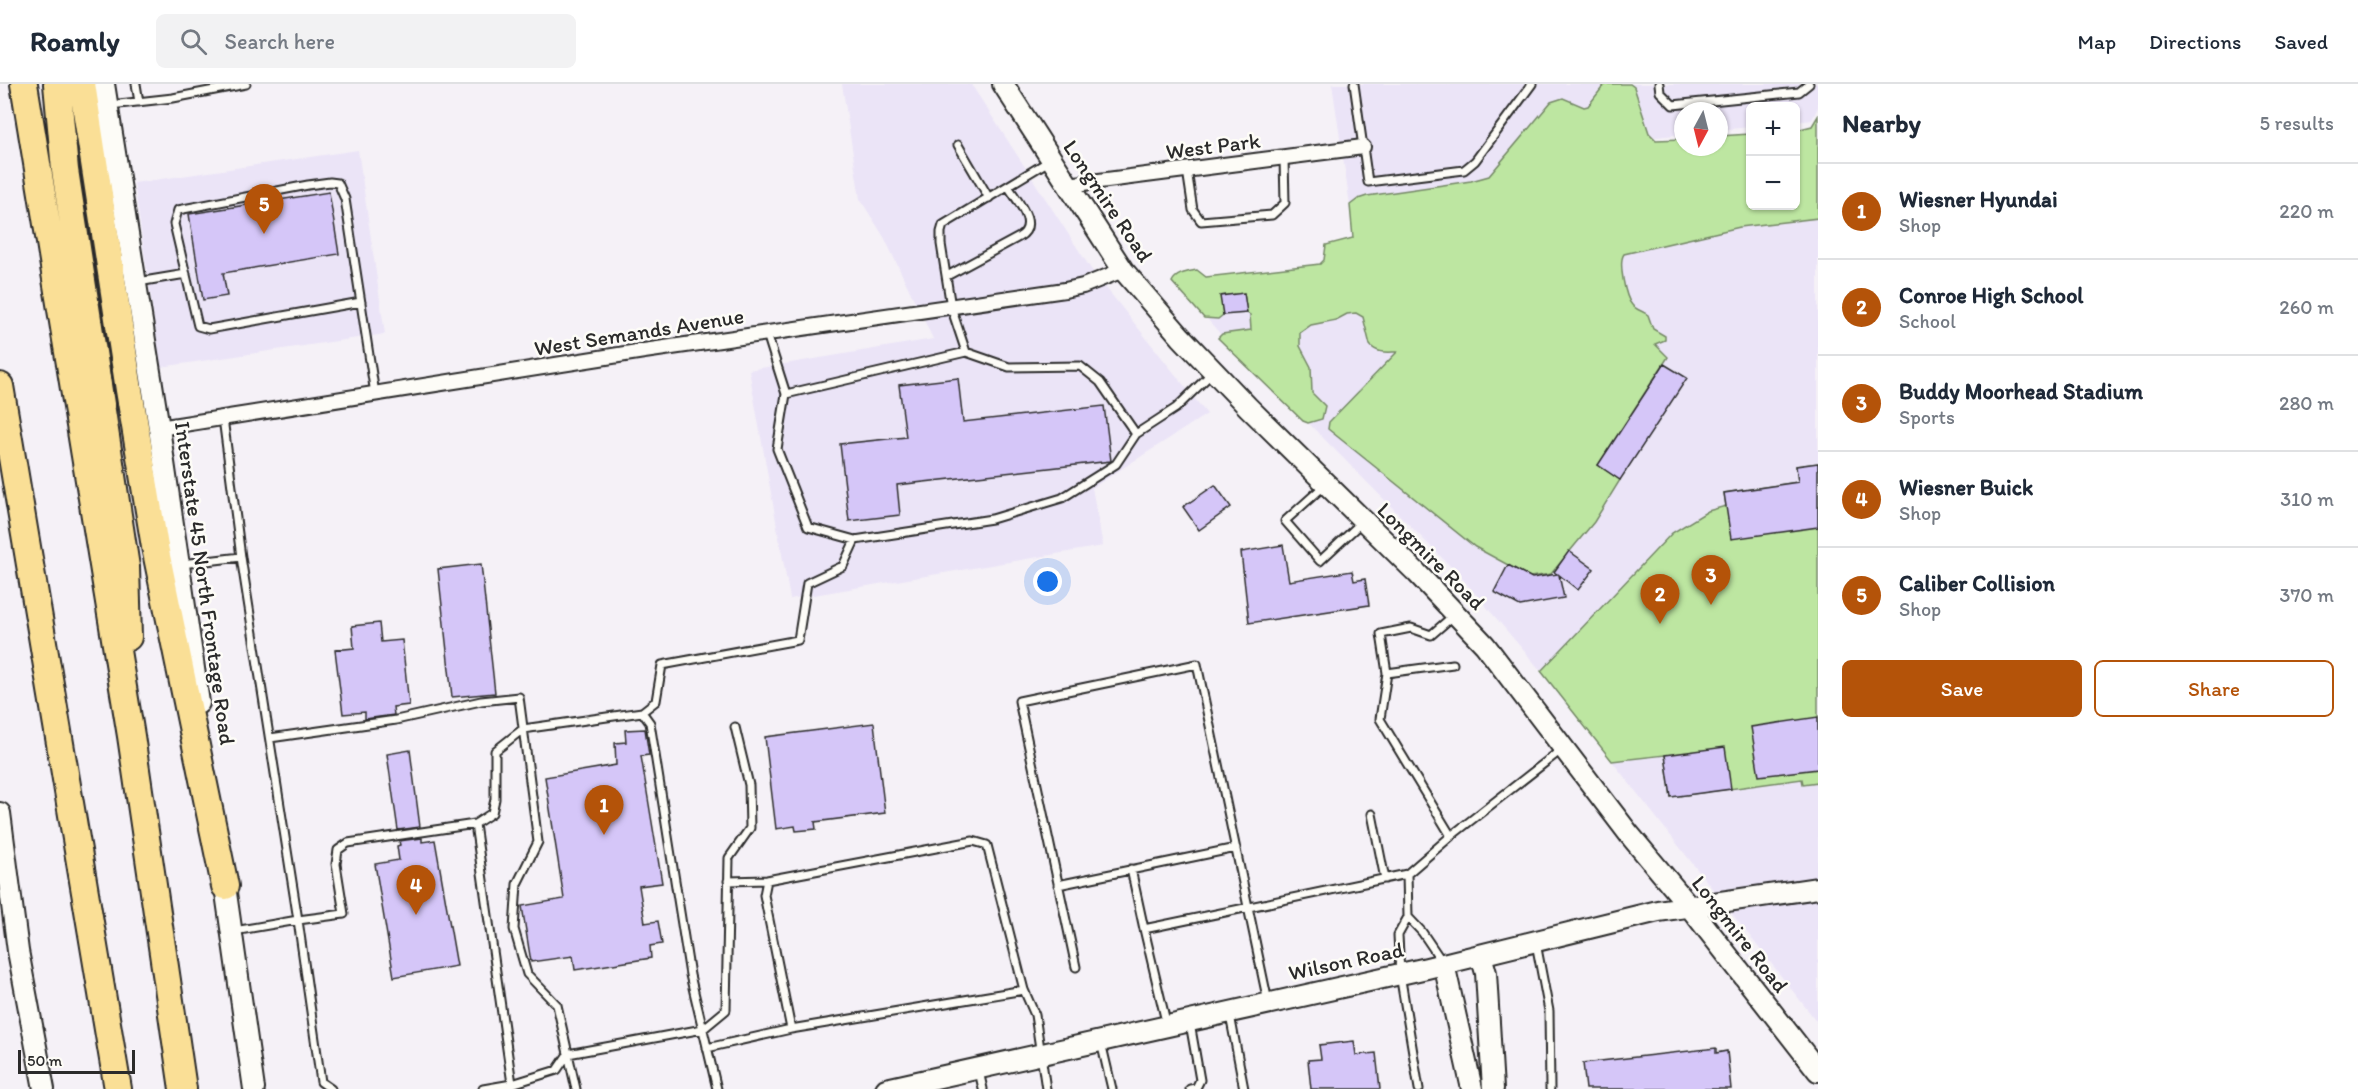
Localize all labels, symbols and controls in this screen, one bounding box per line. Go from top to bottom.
search box [156,14,576,68]
text: Roamly [30,24,120,58]
icon: search [177,25,210,58]
text: Search here [225,28,335,55]
text: Map [2078,29,2116,54]
text: Directions [2149,29,2241,54]
text: Saved [2274,29,2328,54]
north arrow [1674,102,1728,156]
map controls [1746,102,1800,210]
button: + [1746,102,1800,156]
text: Nearby [1842,107,1921,139]
text: 5 results [2260,111,2334,135]
street label: West Park [1164,127,1262,165]
street label: Longmire Road [1057,135,1159,267]
button: − [1746,156,1800,210]
pin: 5 [244,184,284,234]
text: Wiesner Hyundai [1899,186,2058,213]
text: 1 [1857,199,1866,223]
text: 220 m [2279,199,2334,223]
text: Shop [1899,213,1941,237]
text: Conroe High School [1899,282,2084,309]
text: 2 [1856,295,1867,319]
text: 260 m [2279,295,2334,319]
street label: West Semands Avenue [532,302,746,362]
text: School [1899,309,1956,333]
text: Buddy Moorhead Stadium [1899,378,2143,405]
text: 3 [1856,391,1867,415]
text: 280 m [2279,391,2334,415]
text: Sports [1899,405,1955,429]
street label: Interstate 45 North Frontage Road [169,420,241,747]
text: Wiesner Buick [1899,474,2033,501]
text: 4 [1855,487,1868,511]
text: 310 m [2280,487,2334,511]
street label: Longmire Road [1371,496,1491,616]
text: Shop [1899,501,1941,525]
pin: 3 [1692,556,1730,605]
your location [1033,567,1062,596]
text: Caliber Collision [1899,570,2055,597]
pin: 2 [1640,574,1680,624]
text: 5 [1856,583,1867,607]
text: 370 m [2280,583,2334,607]
text: Shop [1899,597,1941,621]
button: Save [1842,660,2082,717]
button: Share [2094,660,2334,717]
pin: 1 [584,786,624,835]
pin: 4 [396,866,436,915]
street label: Longmire Road [1686,870,1794,998]
street label: Wilson Road [1286,936,1406,986]
scale bar [18,1047,135,1074]
text: 50 m [27,1051,62,1070]

